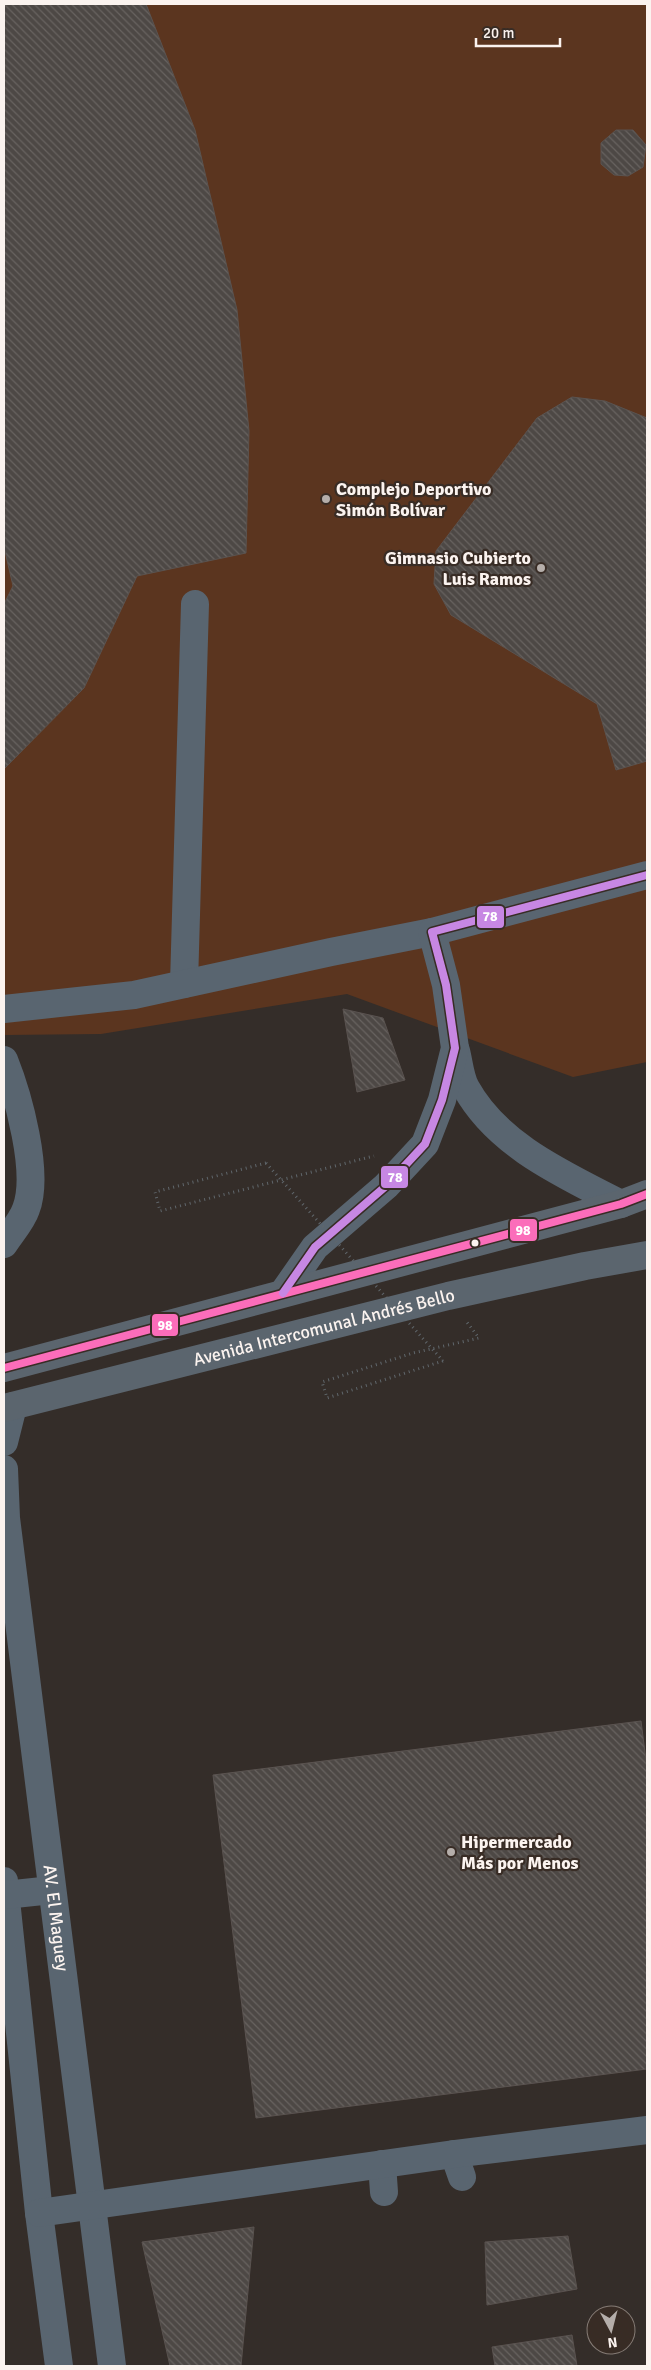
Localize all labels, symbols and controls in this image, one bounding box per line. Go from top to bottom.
scale bar [476,15,560,47]
text: 20 m [483,24,514,42]
place label: Complejo Deportivo Simón Bolívar [336,478,491,521]
marker: Complejo Deportivo Simón Bolívar [320,493,332,505]
place label: Gimnasio Cubierto Luis Ramos [385,547,531,590]
marker: Gimnasio Cubierto Luis Ramos [535,562,547,574]
line badge: 78 [476,905,505,929]
text: 78 [482,908,498,925]
line badge: 78 [380,1165,409,1189]
text: 78 [387,1169,403,1186]
line badge: 98 [509,1218,538,1242]
text: 98 [515,1222,531,1239]
unlabelled marker [470,1238,480,1248]
street label: Avenida Intercomunal Andrés Bello [191,1284,457,1371]
line badge: 98 [151,1313,179,1337]
text: 98 [157,1317,173,1334]
place label: Hipermercado Más por Menos [461,1831,579,1874]
marker: Hipermercado Más por Menos [445,1846,457,1858]
street label: AV. El Maguey [38,1863,74,1973]
north arrow [586,2305,636,2355]
text: N [607,2333,618,2351]

